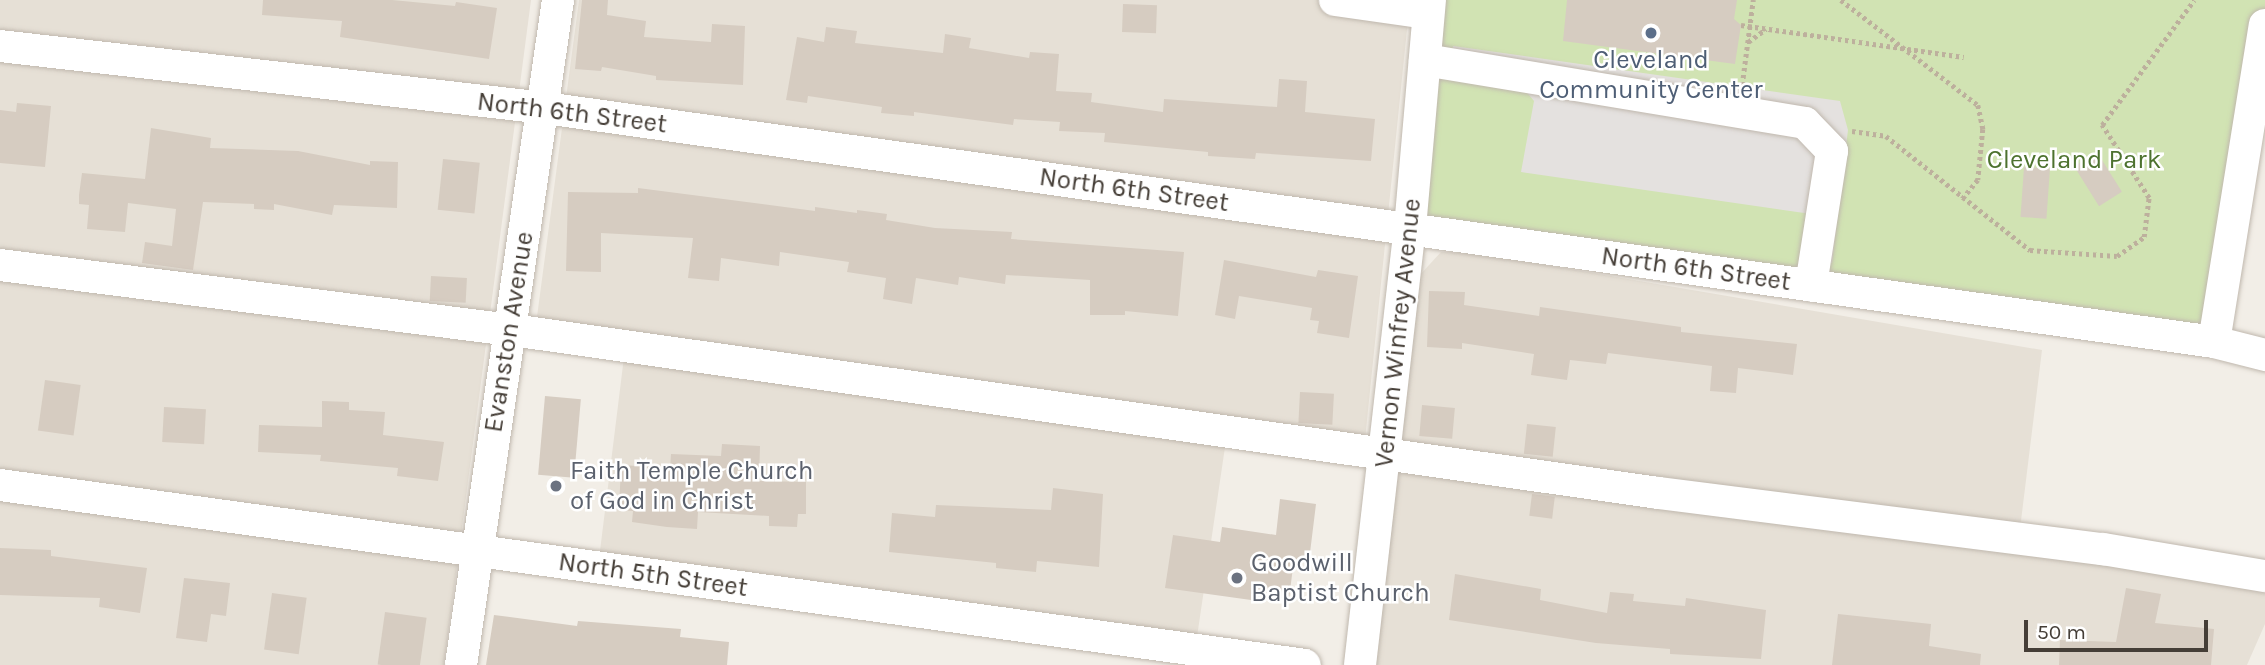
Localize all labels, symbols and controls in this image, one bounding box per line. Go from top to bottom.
marker: Cleveland Community Center [1643,25,1659,41]
place label: Cleveland Community Center [1539,44,1763,106]
street label: North 6th Street [475,86,669,140]
park label: Cleveland Park [1987,144,2161,176]
street label: North 6th Street [1037,161,1231,219]
street label: Vernon Winfrey Avenue [1368,197,1428,469]
street label: Evanston Avenue [478,229,540,435]
street label: North 6th Street [1599,240,1793,298]
place label: Faith Temple Church of God in Christ [570,455,813,516]
marker: Faith Temple Church of God in Christ [548,478,564,494]
street label: North 5th Street [556,546,750,604]
place label: Goodwill Baptist Church [1251,547,1430,608]
marker: Goodwill Baptist Church [1229,570,1245,586]
scale bar [2027,606,2211,650]
text: 50 m [2037,620,2086,644]

